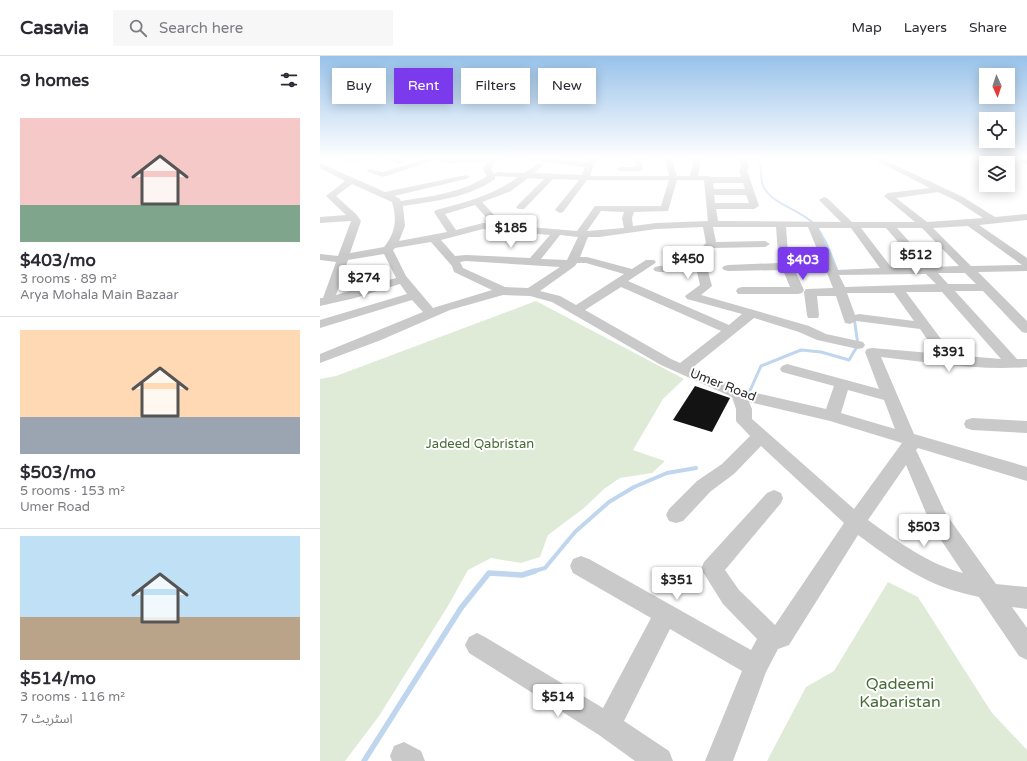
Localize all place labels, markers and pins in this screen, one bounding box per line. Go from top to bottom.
pin: $185 [487,215,535,249]
pin: $512 [892,242,940,276]
pin: $450 [664,246,712,280]
pin: $403 [779,247,827,281]
pin: $274 [340,265,388,299]
pin: $391 [925,339,973,373]
pin: $503 [900,514,948,548]
pin: $351 [653,567,701,601]
pin: $514 [534,684,582,718]

